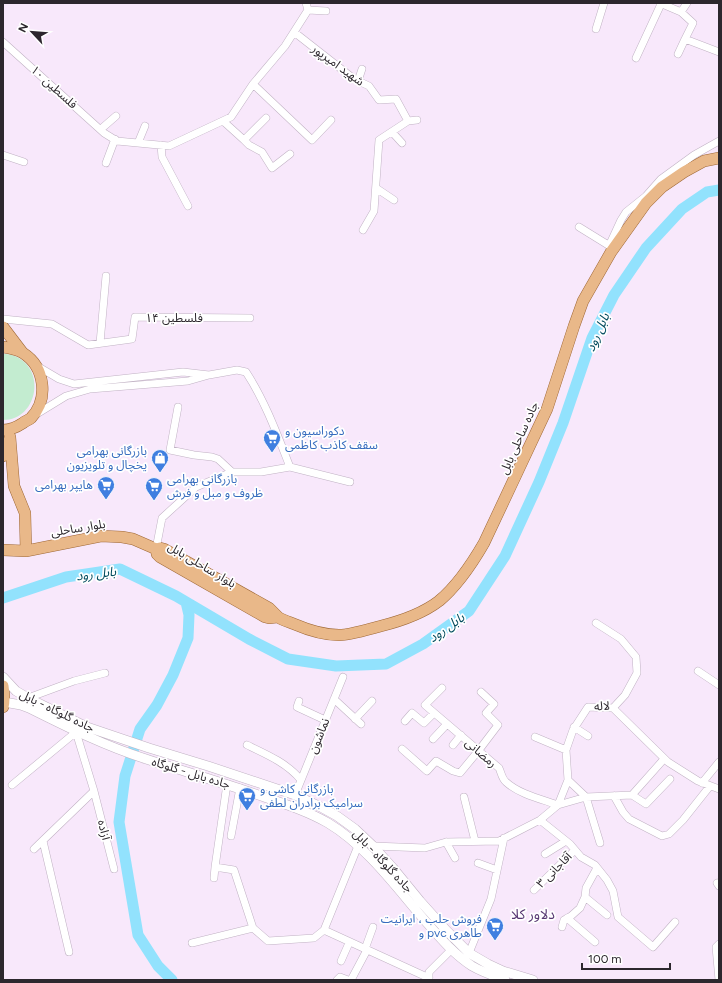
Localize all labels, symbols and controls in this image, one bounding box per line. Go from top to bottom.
north arrow [12,12,52,52]
text: N [16,21,31,35]
street label: شهید امیرپور [308,41,367,89]
street label: فلسطین ۱۰ [28,63,80,112]
water label: بابل رود [582,310,614,354]
street label: فلسطین ۱۴ [145,311,203,325]
street label: جاده ساحلی بابل [497,399,541,477]
place label: دکوراسیون و سقف کاذب کاظمی [285,424,378,452]
supermarket icon: دکوراسیون و سقف کاذب کاظمی [262,428,282,453]
place label: بازرگانی بهرامی یخچال و تلویزیون [67,444,147,473]
shop icon: بازرگانی بهرامی یخچال و تلویزیون [150,448,170,473]
place label: بازرگانی بهرامی ظروف و مبل و فرش [167,472,263,500]
supermarket icon: هایپر بهرامی [96,475,116,500]
supermarket icon: بازرگانی بهرامی ظروف و مبل و فرش [144,476,164,501]
place label: هایپر بهرامی [35,478,93,493]
street label: بلوار ساحلی [50,517,106,539]
street label: بلوار ساحلی بابل [165,539,239,591]
water label: بابل رود [75,564,118,584]
water label: بابل رود [425,609,468,646]
street label: جاده گلوگاه - بابل [17,687,97,735]
street label: لاله [594,699,610,713]
street label: نماشون [306,716,332,756]
street label: رمضانی [462,736,500,770]
street label: جاده بابل - گلوگاه [150,754,232,792]
place label: بازرگانی کاشی و سرامیک برادران لطفی [260,782,363,810]
supermarket icon: بازرگانی کاشی و سرامیک برادران لطفی [237,786,257,811]
street label: آزاده [95,818,113,842]
street label: جاده گلوگاه - بابل [350,827,416,896]
street label: آقاجانی ۳ [533,849,575,891]
district label: دلاور کلا [511,906,555,923]
place label: فروش حلب ، ایرانیت و pvc طاهری [381,912,482,940]
supermarket icon: فروش حلب ، ایرانیت و pvc طاهری [485,916,505,941]
scale bar [582,945,670,971]
text: 100 m [588,952,622,966]

